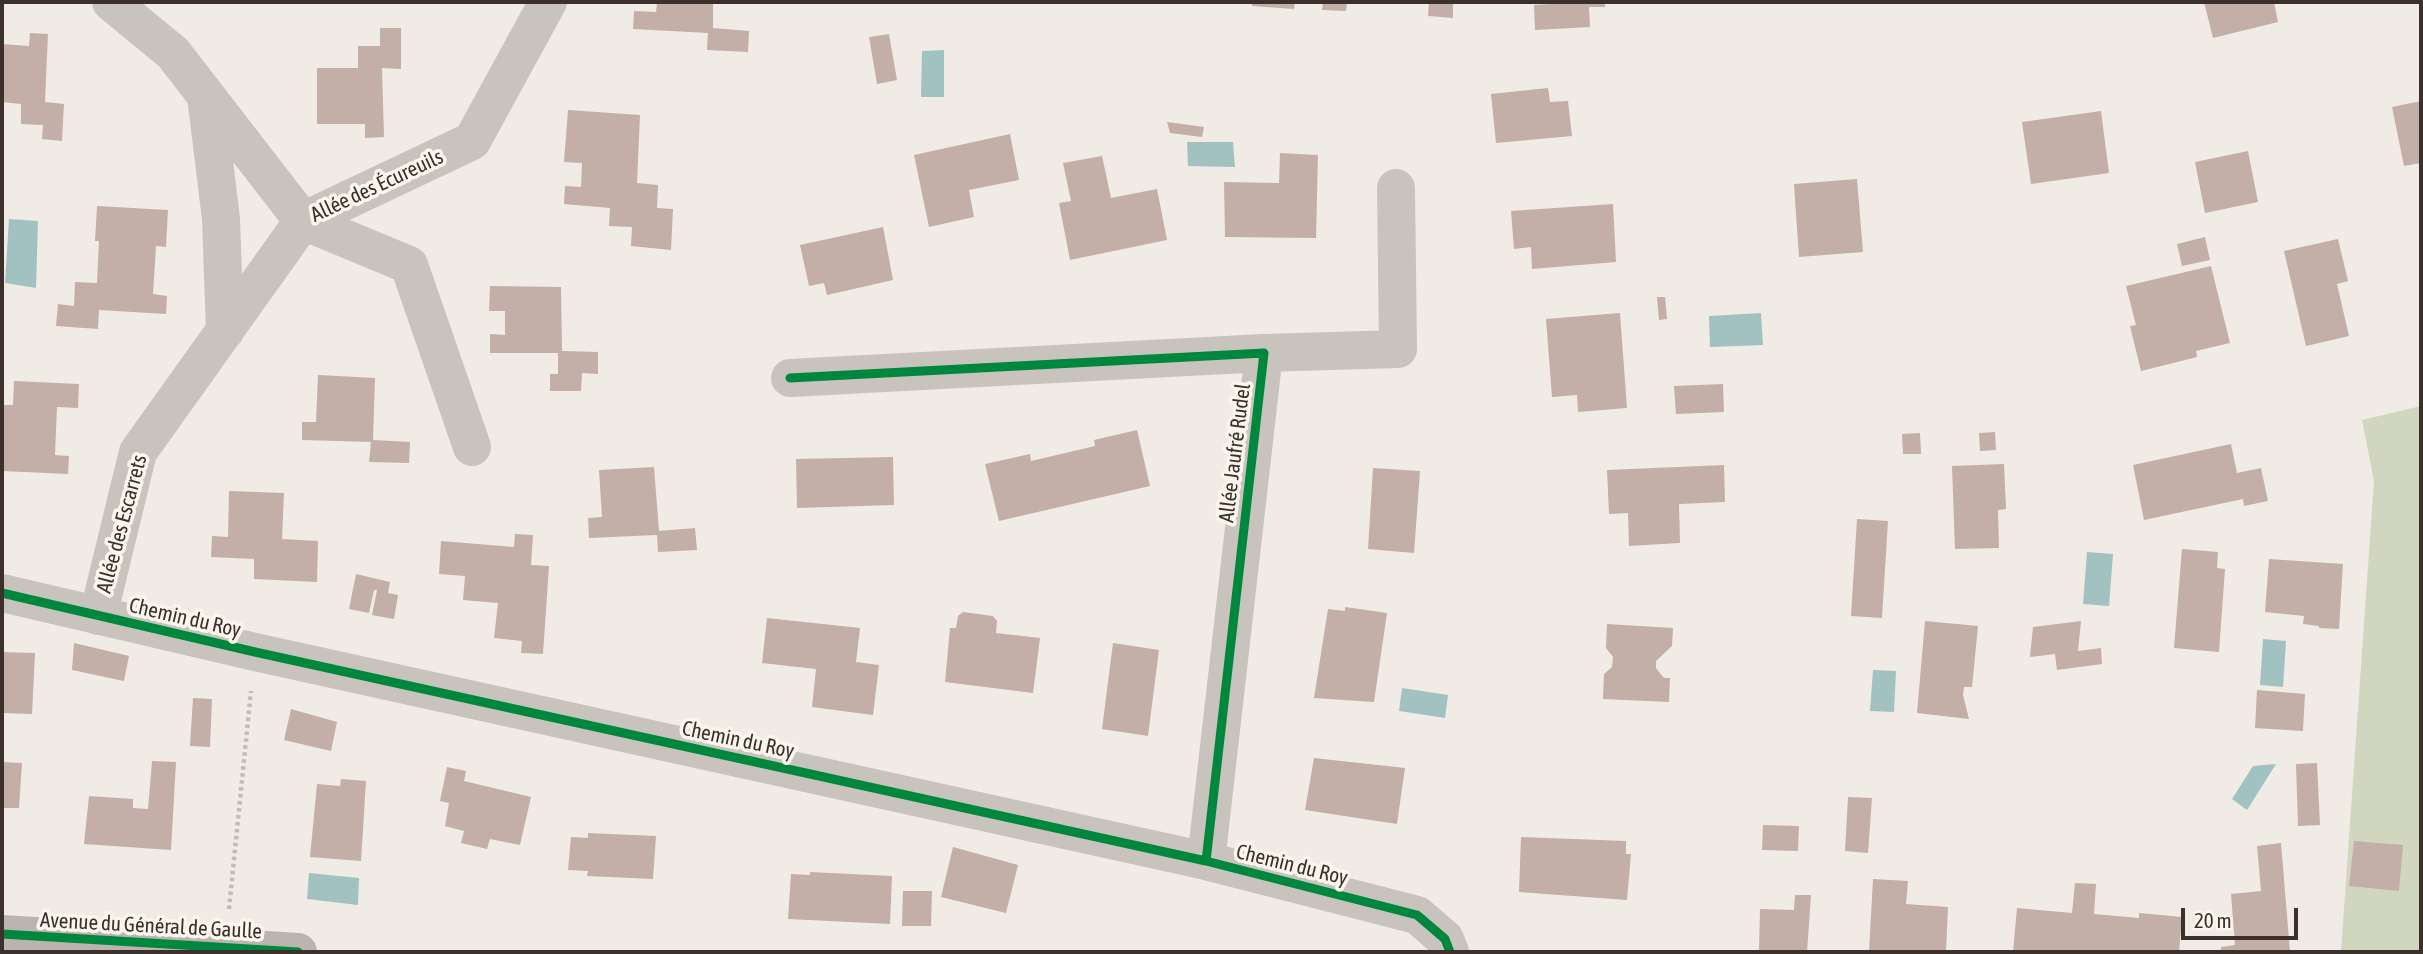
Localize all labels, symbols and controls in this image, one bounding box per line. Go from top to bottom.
street label: Allée des Écureuils [307,144,447,228]
street label: Allée Jaufré Rudel [1214,382,1256,524]
street label: Allée des Escarrets [91,452,153,596]
street label: Chemin du Roy [127,593,243,643]
street label: Chemin du Roy [680,716,796,764]
street label: Chemin du Roy [1234,839,1350,891]
scale bar [2185,894,2302,938]
street label: Avenue du Général de Gaulle [39,908,263,944]
text: 20 m [2194,908,2232,932]

